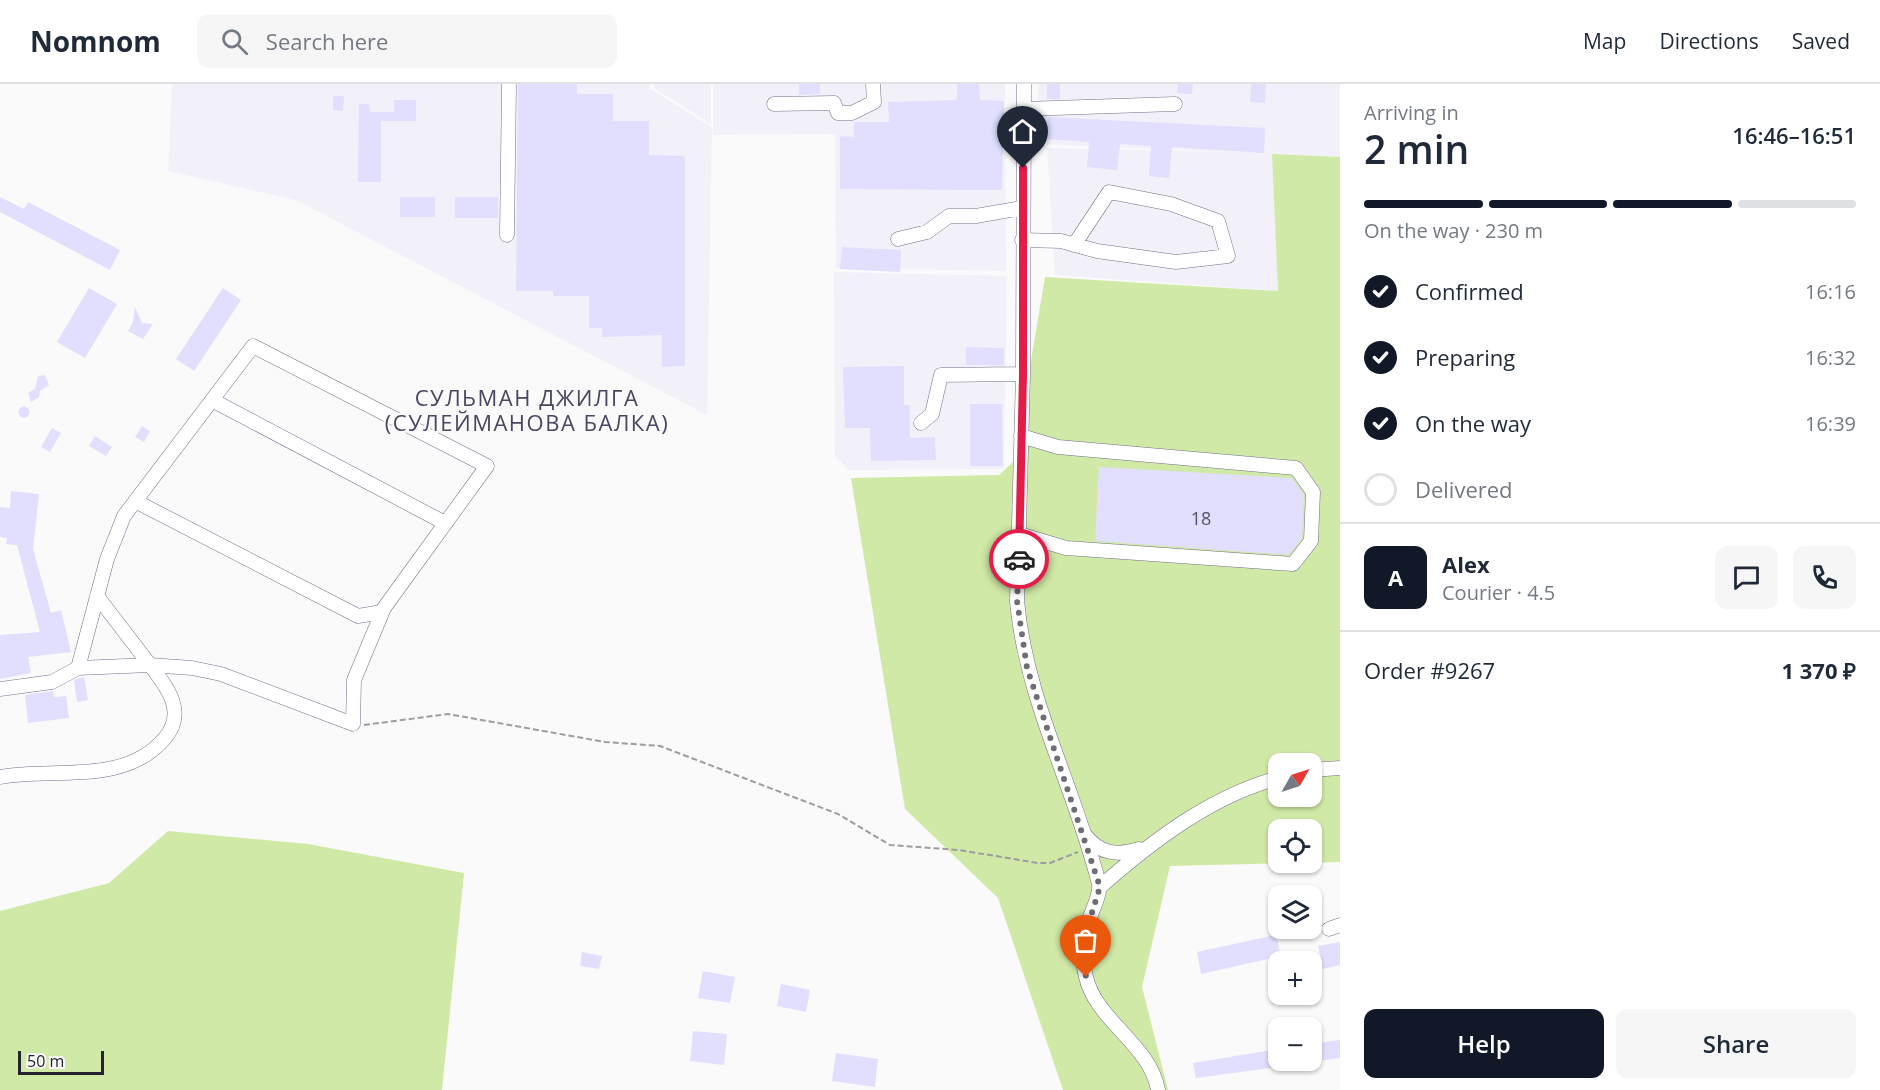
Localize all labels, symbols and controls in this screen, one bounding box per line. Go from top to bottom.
search box [197,14,617,68]
text: Nomnom [30,22,161,60]
icon: search [218,25,251,58]
text: Search here [266,26,388,56]
text: Map [1583,27,1626,55]
text: Directions [1659,27,1759,55]
text: Saved [1792,27,1850,55]
text: Arriving in [1364,99,1459,126]
pin [997,106,1048,168]
icon: home [1006,115,1039,148]
text: 16:46–16:51 [1732,120,1856,150]
text: 2 min [1364,122,1469,175]
text: On the way · 230 m [1364,217,1543,244]
icon: check [1364,275,1397,308]
text: Confirmed [1415,276,1524,306]
text: 16:16 [1805,278,1856,305]
icon: check [1364,341,1397,374]
text: Preparing [1415,342,1515,372]
text: 16:32 [1805,344,1856,371]
district label: СУЛЬМАН ДЖИЛГА (СУЛЕЙМАНОВА БАЛКА) [385,382,669,437]
icon: check [1364,407,1397,440]
text: On the way [1415,408,1531,438]
text: 16:39 [1805,410,1856,437]
text: Delivered [1415,474,1513,504]
house number: 18 [1191,506,1211,530]
courier [989,529,1049,589]
icon: car [1003,543,1036,576]
button: chat [1715,546,1778,609]
button: phone [1793,546,1856,609]
text: Alex [1442,549,1490,579]
text: A [1388,562,1403,592]
text: Courier · 4.5 [1442,579,1555,606]
text: Order #9267 [1364,655,1495,685]
text: 1 370 ₽ [1781,655,1856,685]
north arrow [1268,753,1322,807]
map controls [1268,753,1322,1071]
button: locate [1268,819,1322,873]
button: layers [1268,885,1322,939]
pin [1060,915,1111,977]
icon: bag [1069,924,1102,957]
button: + [1268,951,1322,1005]
button: Help [1364,1009,1604,1078]
button: Share [1616,1009,1856,1078]
button: − [1268,1017,1322,1071]
scale bar [18,1048,104,1076]
text: 50 m [27,1050,64,1072]

